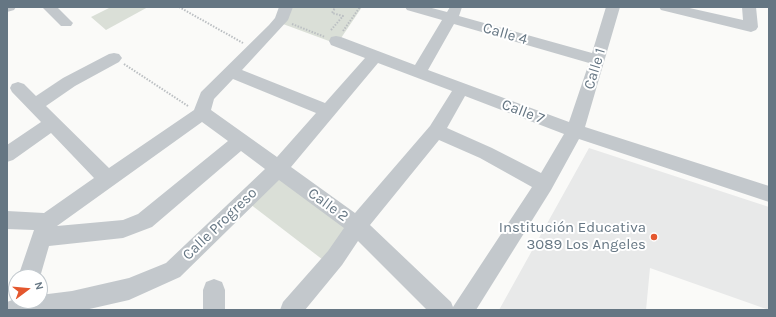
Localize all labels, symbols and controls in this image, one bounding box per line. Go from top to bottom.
street label: Calle 4 [481,19,529,49]
street label: Calle 1 [580,46,610,92]
street label: Calle 7 [499,96,547,128]
street label: Calle Progreso [179,184,261,264]
street label: Calle 2 [304,184,352,226]
place label: Institución Educativa 3089 Los Angeles [499,219,646,254]
marker: Institución Educativa 3089 Los Angeles [649,232,659,242]
north arrow [8,269,48,309]
text: N [32,280,46,291]

